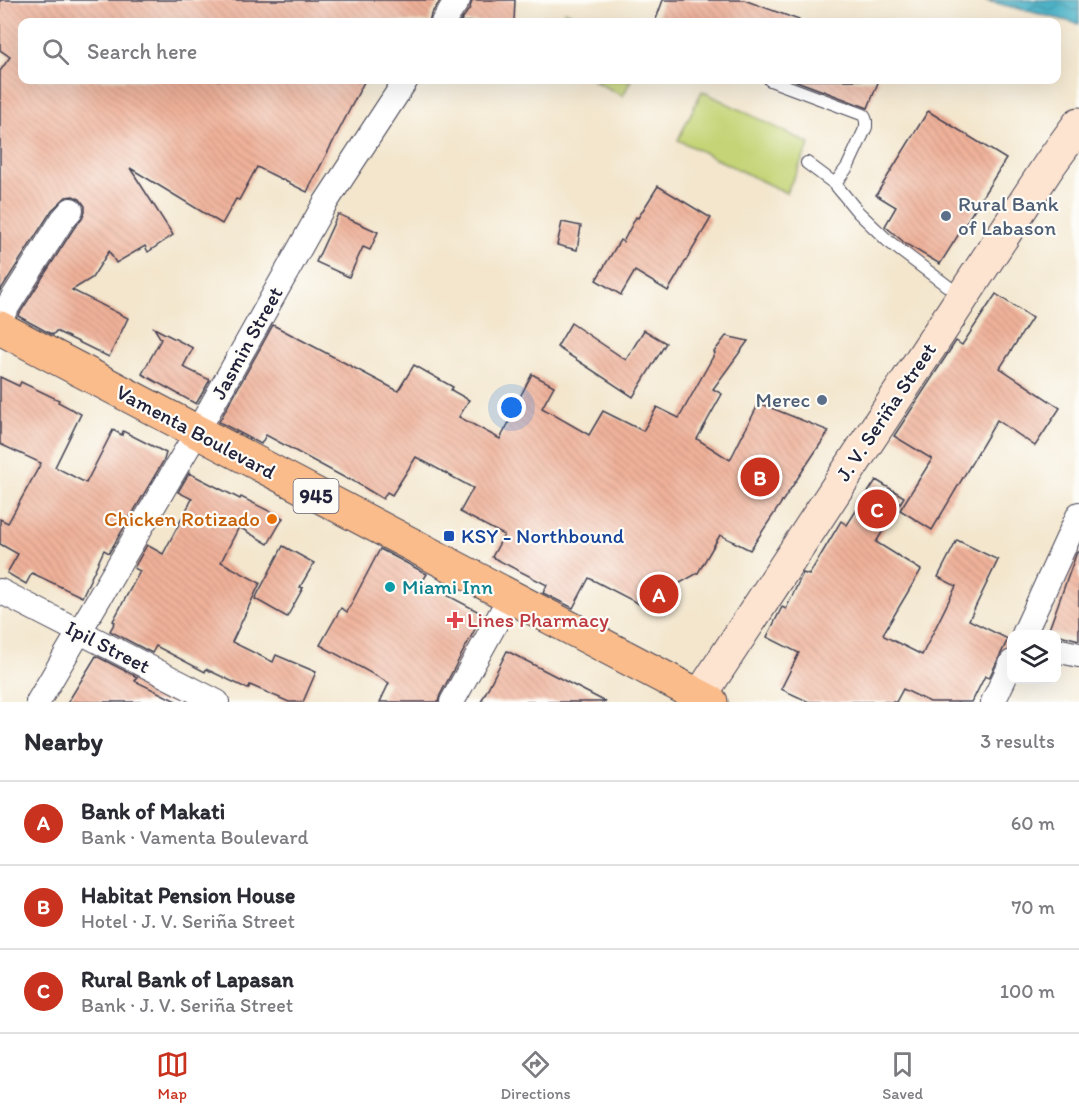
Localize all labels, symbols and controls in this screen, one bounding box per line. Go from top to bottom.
search box [18,18,1061,84]
icon: search [39,35,72,68]
text: Search here [87,38,197,65]
place label: Rural Bank of Labason [958,191,1059,240]
marker: Rural Bank of Labason [939,209,953,223]
street label: Jasmin Street [205,282,288,403]
street label: J. V. Seriña Street [830,338,941,486]
street label: Vamenta Boulevard [112,379,281,484]
place label: Merec [756,387,810,412]
your location [497,393,526,422]
marker: Merec [815,393,829,407]
pin: B [740,454,780,500]
road number: 945 [294,479,338,513]
pin: C [858,486,896,532]
place label: Chicken Rotizado [104,506,260,531]
marker: Chicken Rotizado [265,512,279,526]
place label: KSY - Northbound [461,523,625,548]
marker: KSY - Northbound [442,529,456,543]
pin: A [640,572,678,616]
place label: Miami Inn [402,574,493,599]
marker: Miami Inn [383,580,397,594]
place label: Lines Pharmacy [467,607,609,632]
marker: Lines Pharmacy [448,613,462,627]
street label: Ipil Street [62,615,155,678]
map controls [1007,630,1061,684]
button: layers [1007,630,1061,684]
text: Nearby [24,725,103,757]
text: 3 results [980,729,1055,753]
text: Bank of Makati [81,798,225,825]
text: A [37,811,50,835]
text: 60 m [1011,811,1055,835]
text: Bank · Vamenta Boulevard [81,825,308,849]
text: Habitat Pension House [81,882,295,909]
text: B [37,895,50,919]
text: 70 m [1011,895,1055,919]
text: Hotel · J. V. Seriña Street [81,909,295,933]
text: Rural Bank of Lapasan [81,966,294,993]
text: C [37,979,50,1003]
text: 100 m [1000,979,1055,1003]
text: Bank · J. V. Seriña Street [81,993,293,1017]
tab: Map [156,1048,189,1103]
tab: Directions [500,1048,571,1103]
tab: Saved [882,1048,923,1103]

